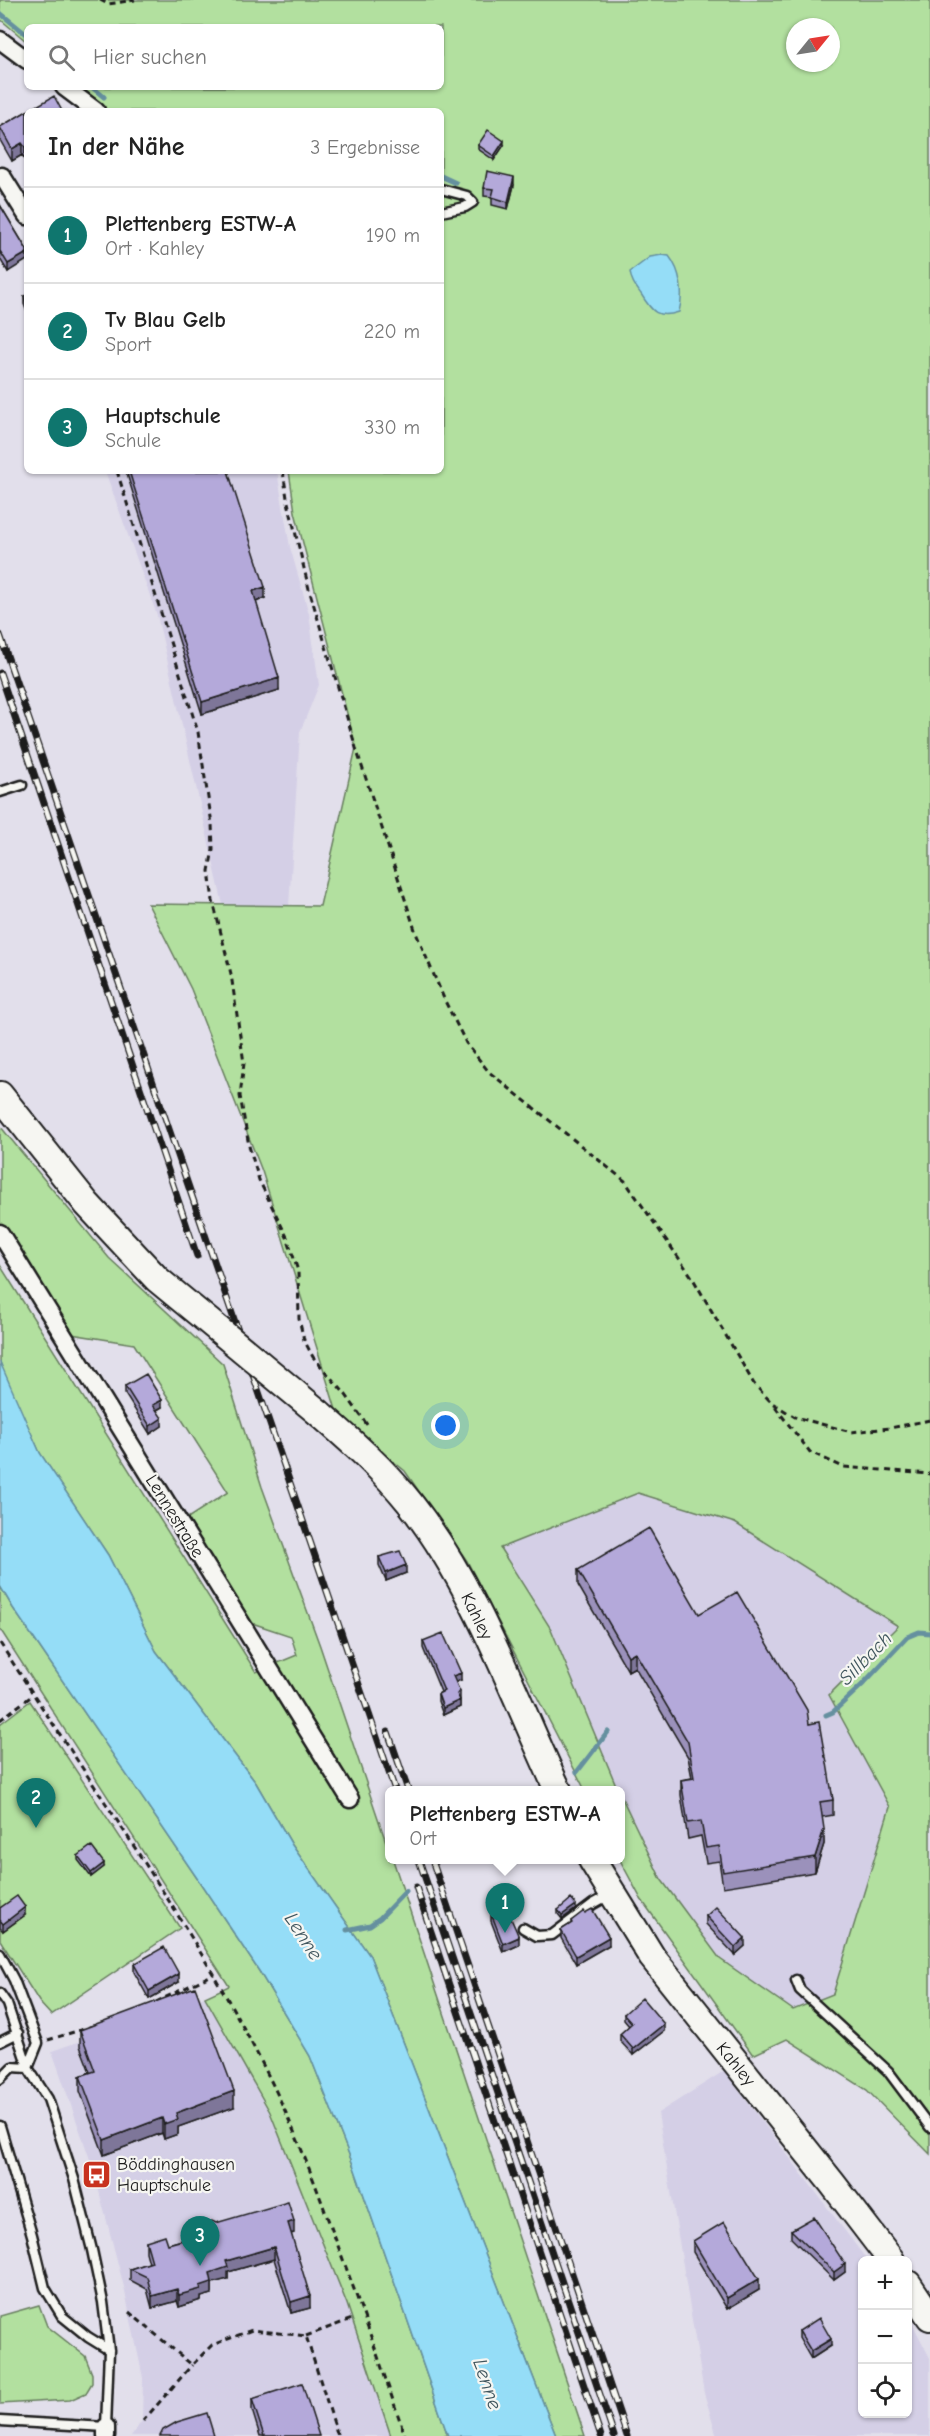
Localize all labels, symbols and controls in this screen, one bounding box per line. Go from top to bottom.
north arrow [786,18,840,72]
search box [24,24,444,90]
icon: search [45,41,78,74]
text: Hier suchen [93,44,207,70]
text: In der Nähe [48,132,185,162]
text: 3 Ergebnisse [310,136,420,159]
text: Plettenberg ESTW-A [105,211,296,237]
text: 1 [64,224,71,247]
text: 190 m [366,224,420,247]
text: Ort · Kahley [105,237,204,260]
text: Tv Blau Gelb [105,307,226,333]
text: 2 [63,320,72,343]
text: 220 m [364,320,420,343]
text: Sport [105,333,151,356]
text: Hauptschule [105,403,221,429]
text: 3 [63,416,72,439]
text: 330 m [364,416,420,439]
text: Schule [105,429,161,452]
your location [431,1411,460,1440]
street label: Lennestraße [141,1471,208,1562]
street label: Kahley [456,1589,497,1644]
water label: Sillbach [834,1627,897,1690]
pin: 2 [16,1778,56,1828]
popup [385,1786,625,1864]
text: Plettenberg ESTW-A [410,1801,600,1827]
text: Ort [410,1827,436,1850]
pin: 1 [486,1884,524,1933]
water label: Lenne [280,1908,327,1964]
street label: Kahley [712,2038,760,2091]
place label: Böddinghausen Hauptschule [117,2154,235,2196]
bus stop icon: Böddinghausen Hauptschule [80,2158,112,2190]
pin: 3 [180,2216,220,2266]
map controls [858,2256,912,2418]
button: + [858,2256,912,2310]
button: − [858,2310,912,2364]
water label: Lenne [468,2356,507,2413]
button: locate [858,2364,912,2418]

